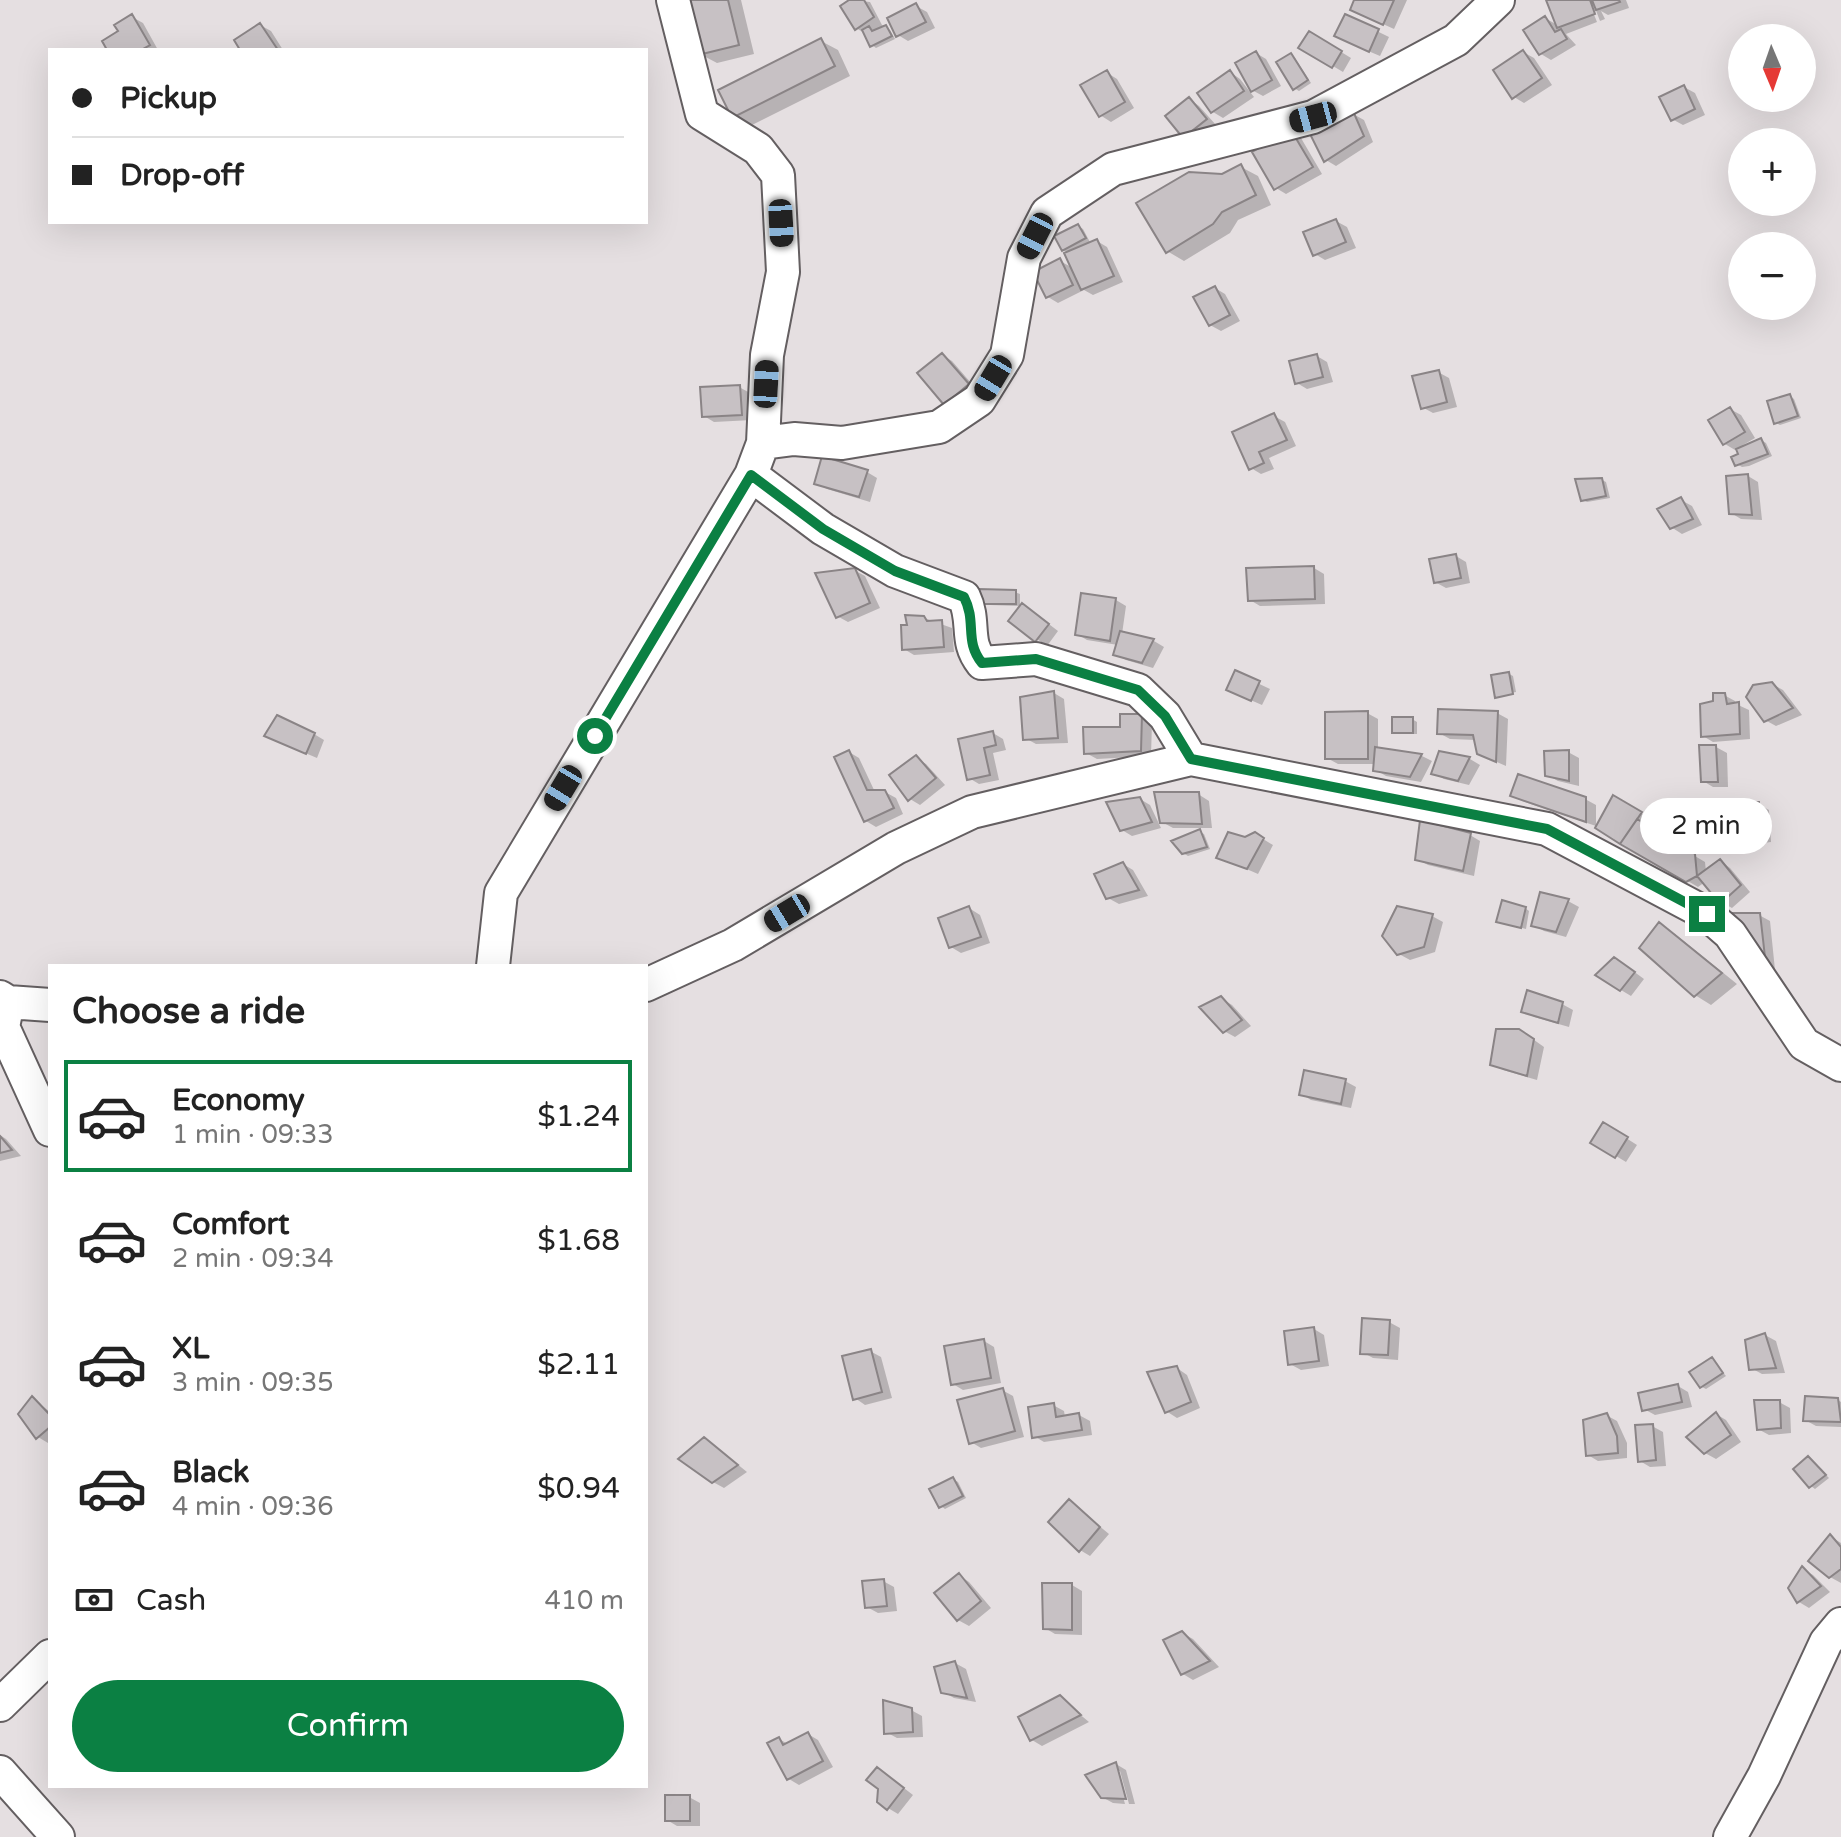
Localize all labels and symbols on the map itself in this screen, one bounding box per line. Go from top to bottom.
north arrow [1728,24,1816,112]
car [1287,99,1339,135]
car [768,198,794,248]
car [1013,209,1057,263]
car [970,351,1016,405]
car [753,359,779,409]
route start [577,718,613,754]
car [540,761,586,815]
callout: 2 min [1641,798,1773,854]
car [760,890,814,936]
route end [1689,896,1725,932]

